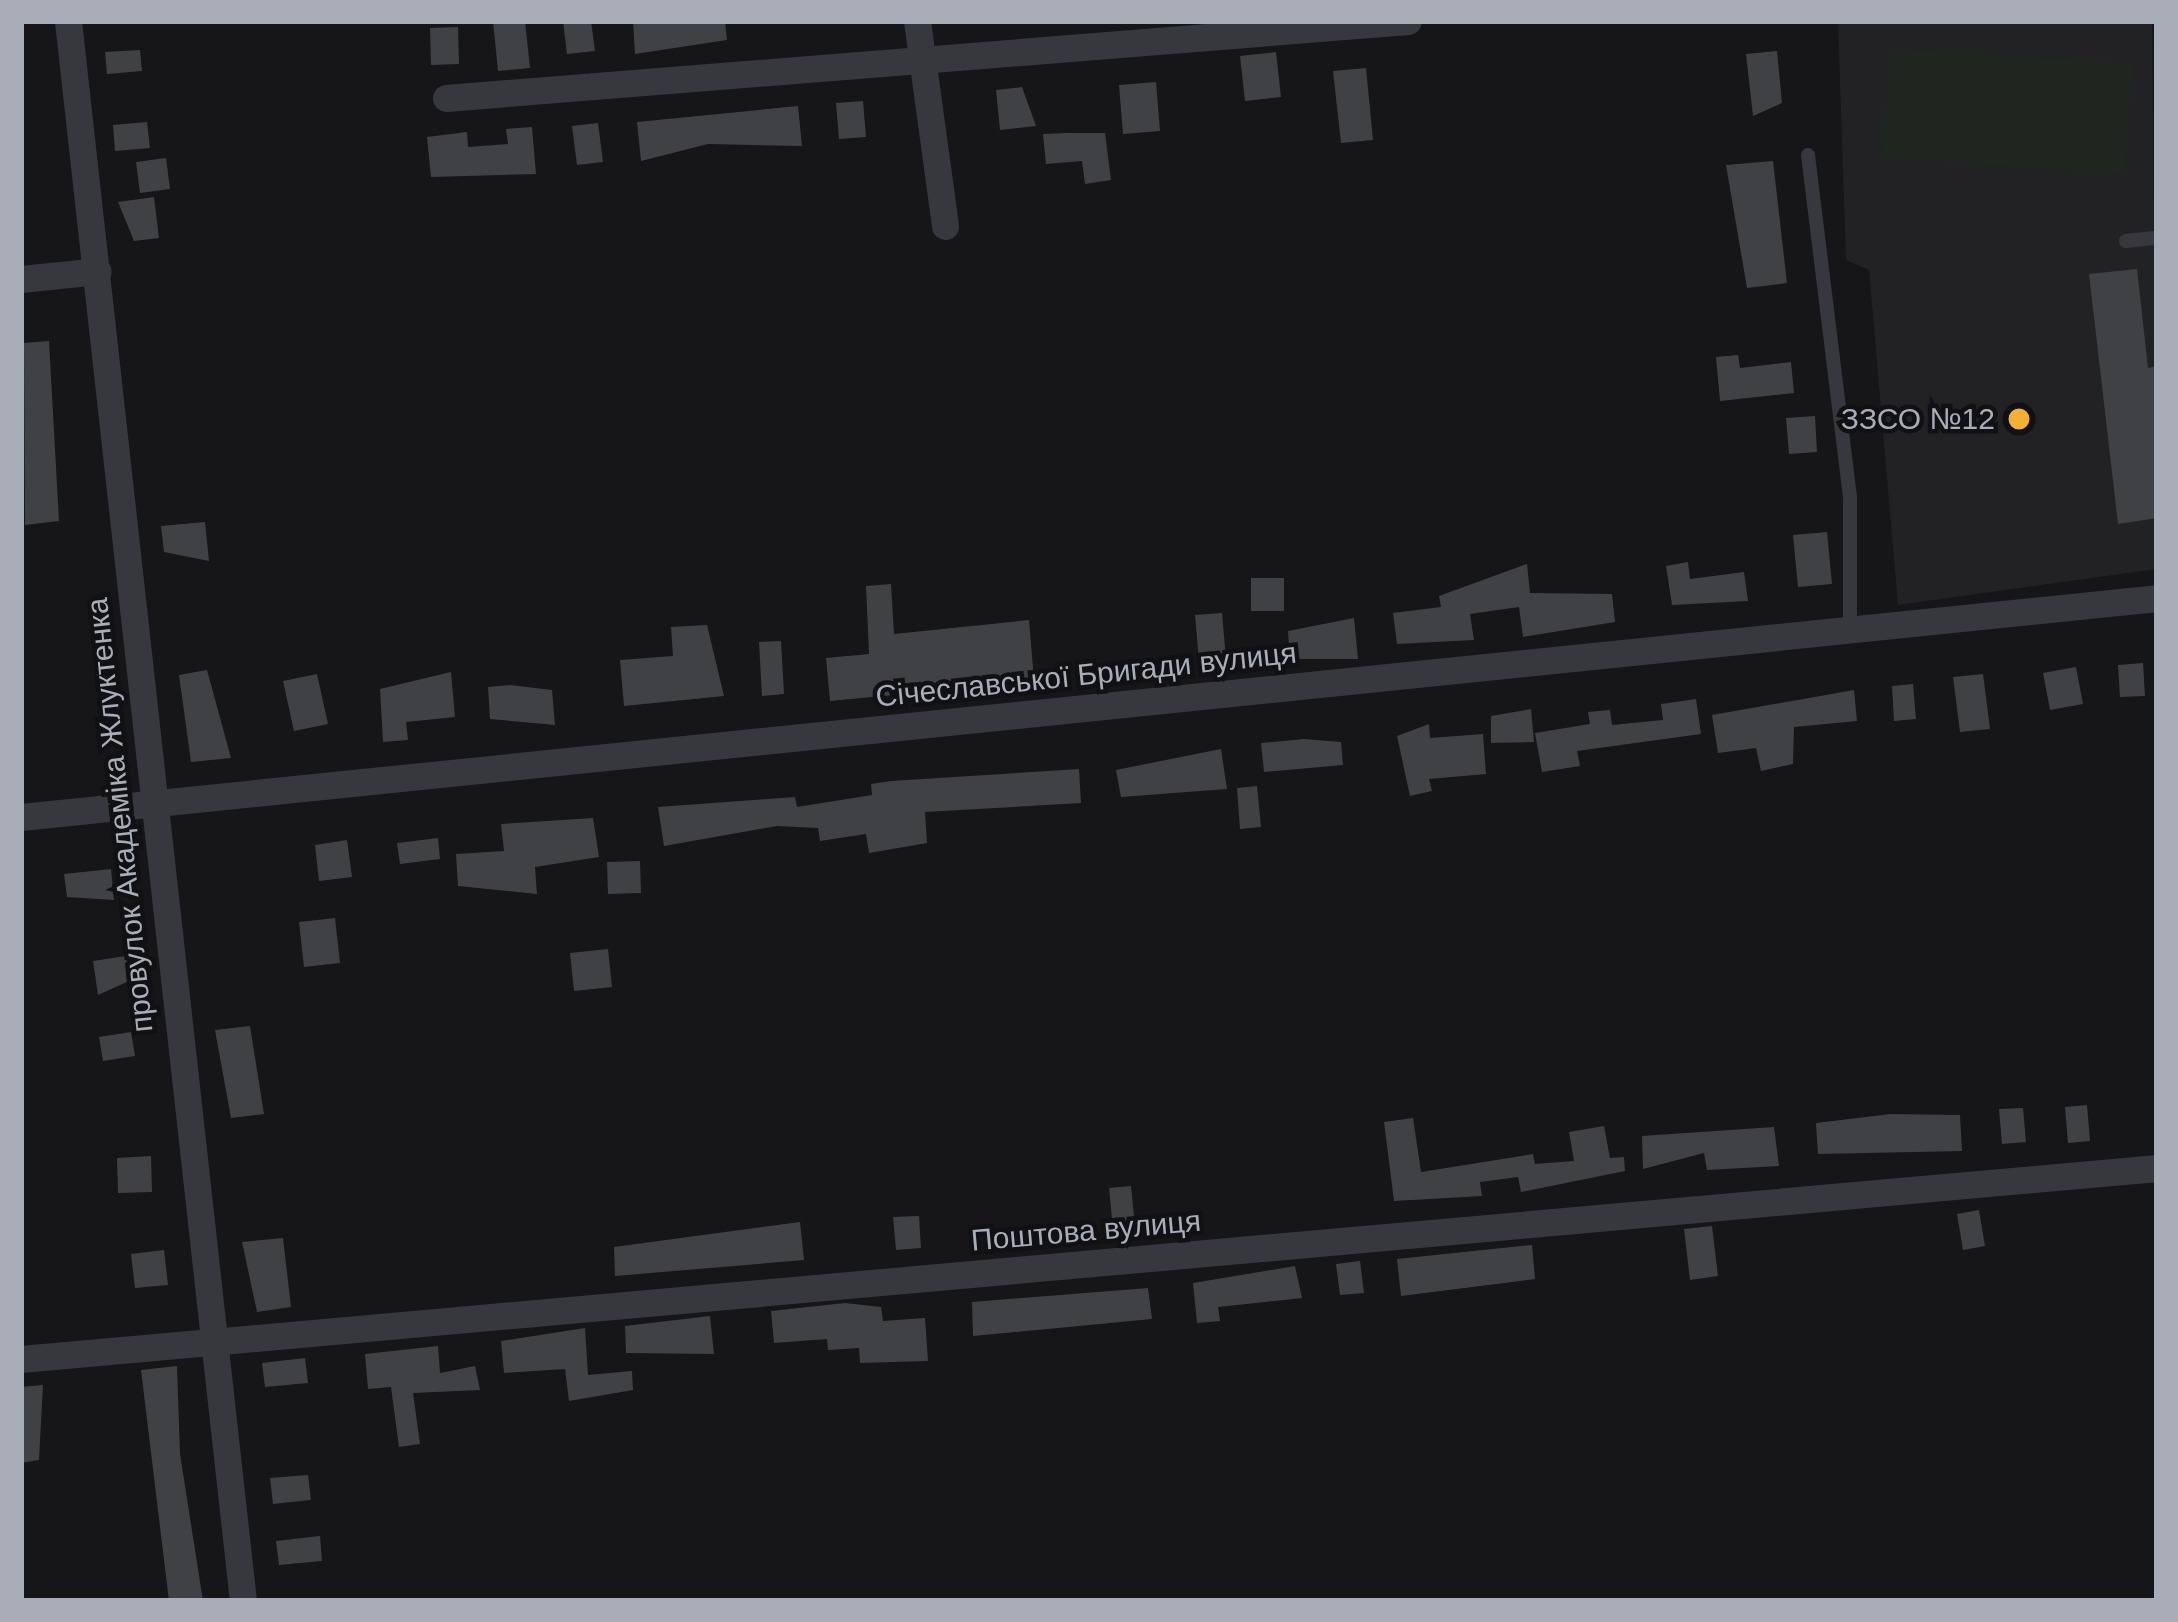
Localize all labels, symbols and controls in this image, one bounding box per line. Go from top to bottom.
place label: ЗЗСО №12 [1841,401,1995,437]
marker: ЗЗСО №12 [2006,406,2032,432]
street label: провулок Академіка Жлуктенка [79,596,161,1034]
street label: Січеславської Бригади вулиця [874,635,1298,715]
street label: Поштова вулиця [970,1203,1202,1259]

